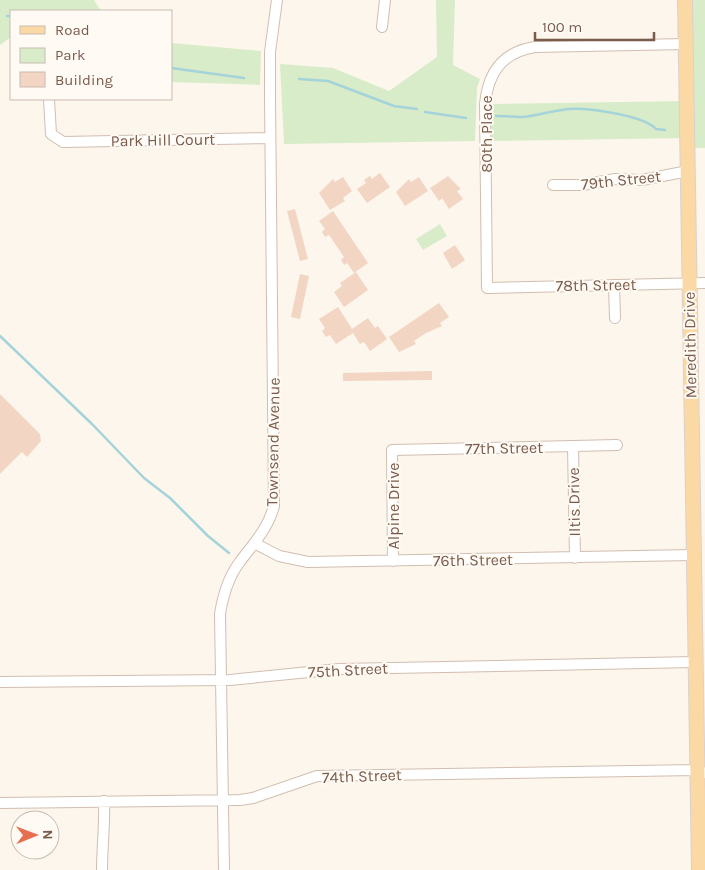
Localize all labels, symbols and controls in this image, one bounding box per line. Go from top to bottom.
legend [10,10,172,100]
scale bar [535,10,654,42]
text: 100 m [542,18,582,36]
text: Road [55,21,90,39]
text: Park [55,46,85,64]
text: Building [55,71,113,89]
street label: 80th Place [477,95,496,173]
street label: Park Hill Court [111,130,215,150]
street label: 79th Street [580,166,662,194]
street label: 78th Street [555,275,637,295]
street label: Meredith Drive [680,291,700,399]
street label: Townsend Avenue [262,377,284,507]
street label: 77th Street [465,438,543,458]
street label: Alpine Drive [384,463,403,549]
street label: Iltis Drive [564,467,584,537]
street label: 76th Street [433,550,513,570]
street label: 75th Street [308,658,388,682]
street label: 74th Street [322,765,402,787]
north arrow [10,810,60,860]
text: N [39,830,56,840]

